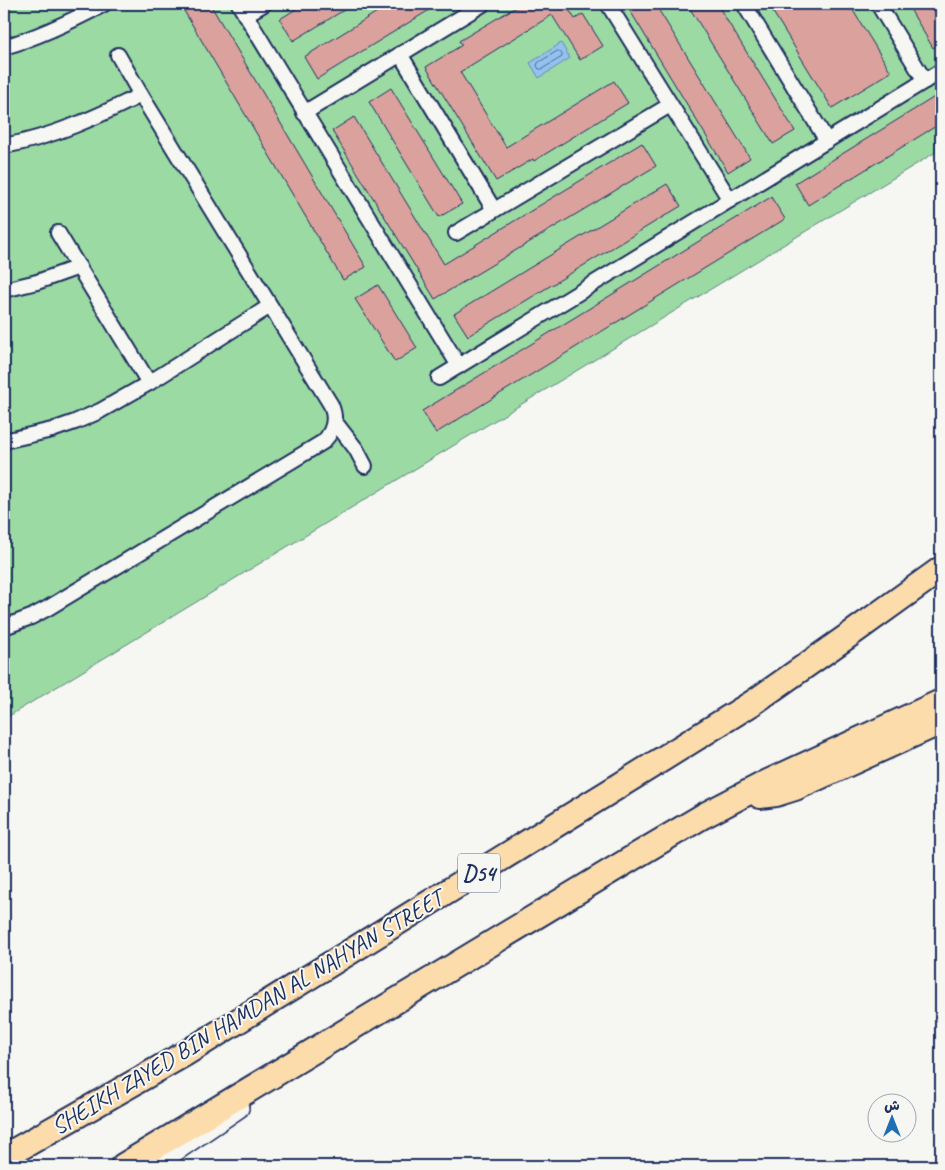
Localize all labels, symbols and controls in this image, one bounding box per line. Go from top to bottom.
road number: D54 [458,854,500,892]
street label: SHEIKH ZAYED BIN HAMDAN AL NAHYAN STREET [46,880,453,1141]
north arrow [868,1092,918,1142]
text: ش [884,1097,900,1114]

